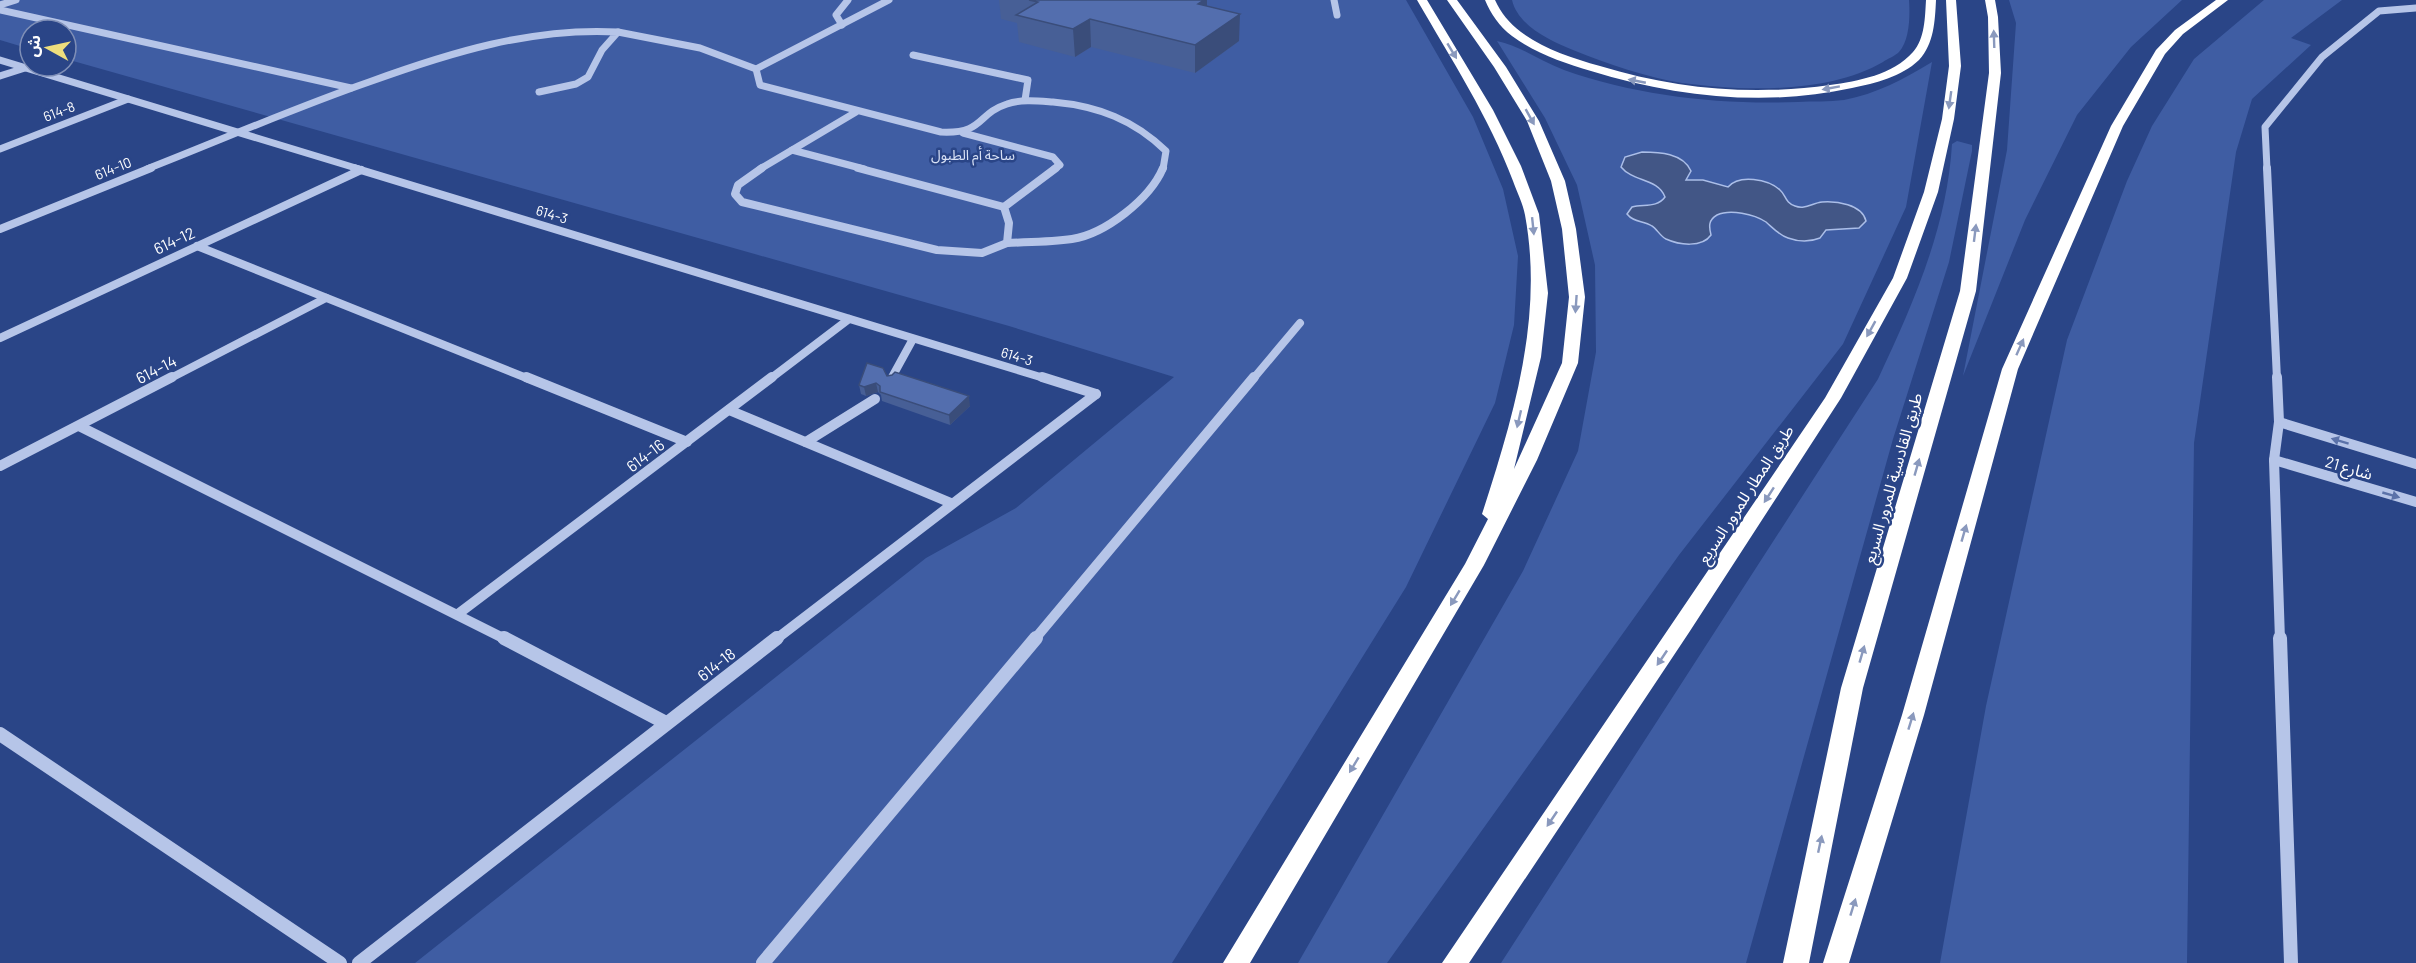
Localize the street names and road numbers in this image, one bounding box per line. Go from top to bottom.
street label: 614-8 [41,97,77,125]
street label: 614-10 [92,153,134,183]
street label: 614-3 [534,201,570,227]
street label: 614-12 [151,222,197,258]
street label: 614-3 [999,343,1035,369]
street label: 614-14 [132,351,180,387]
street label: طريق القادسية للمرور السريع [1859,390,1929,567]
street label: طريق المطار للمرور السريع [1693,421,1800,569]
street label: 614-16 [622,435,668,475]
street label: شارع 21 [2322,451,2375,487]
street label: 614-18 [693,643,739,685]

